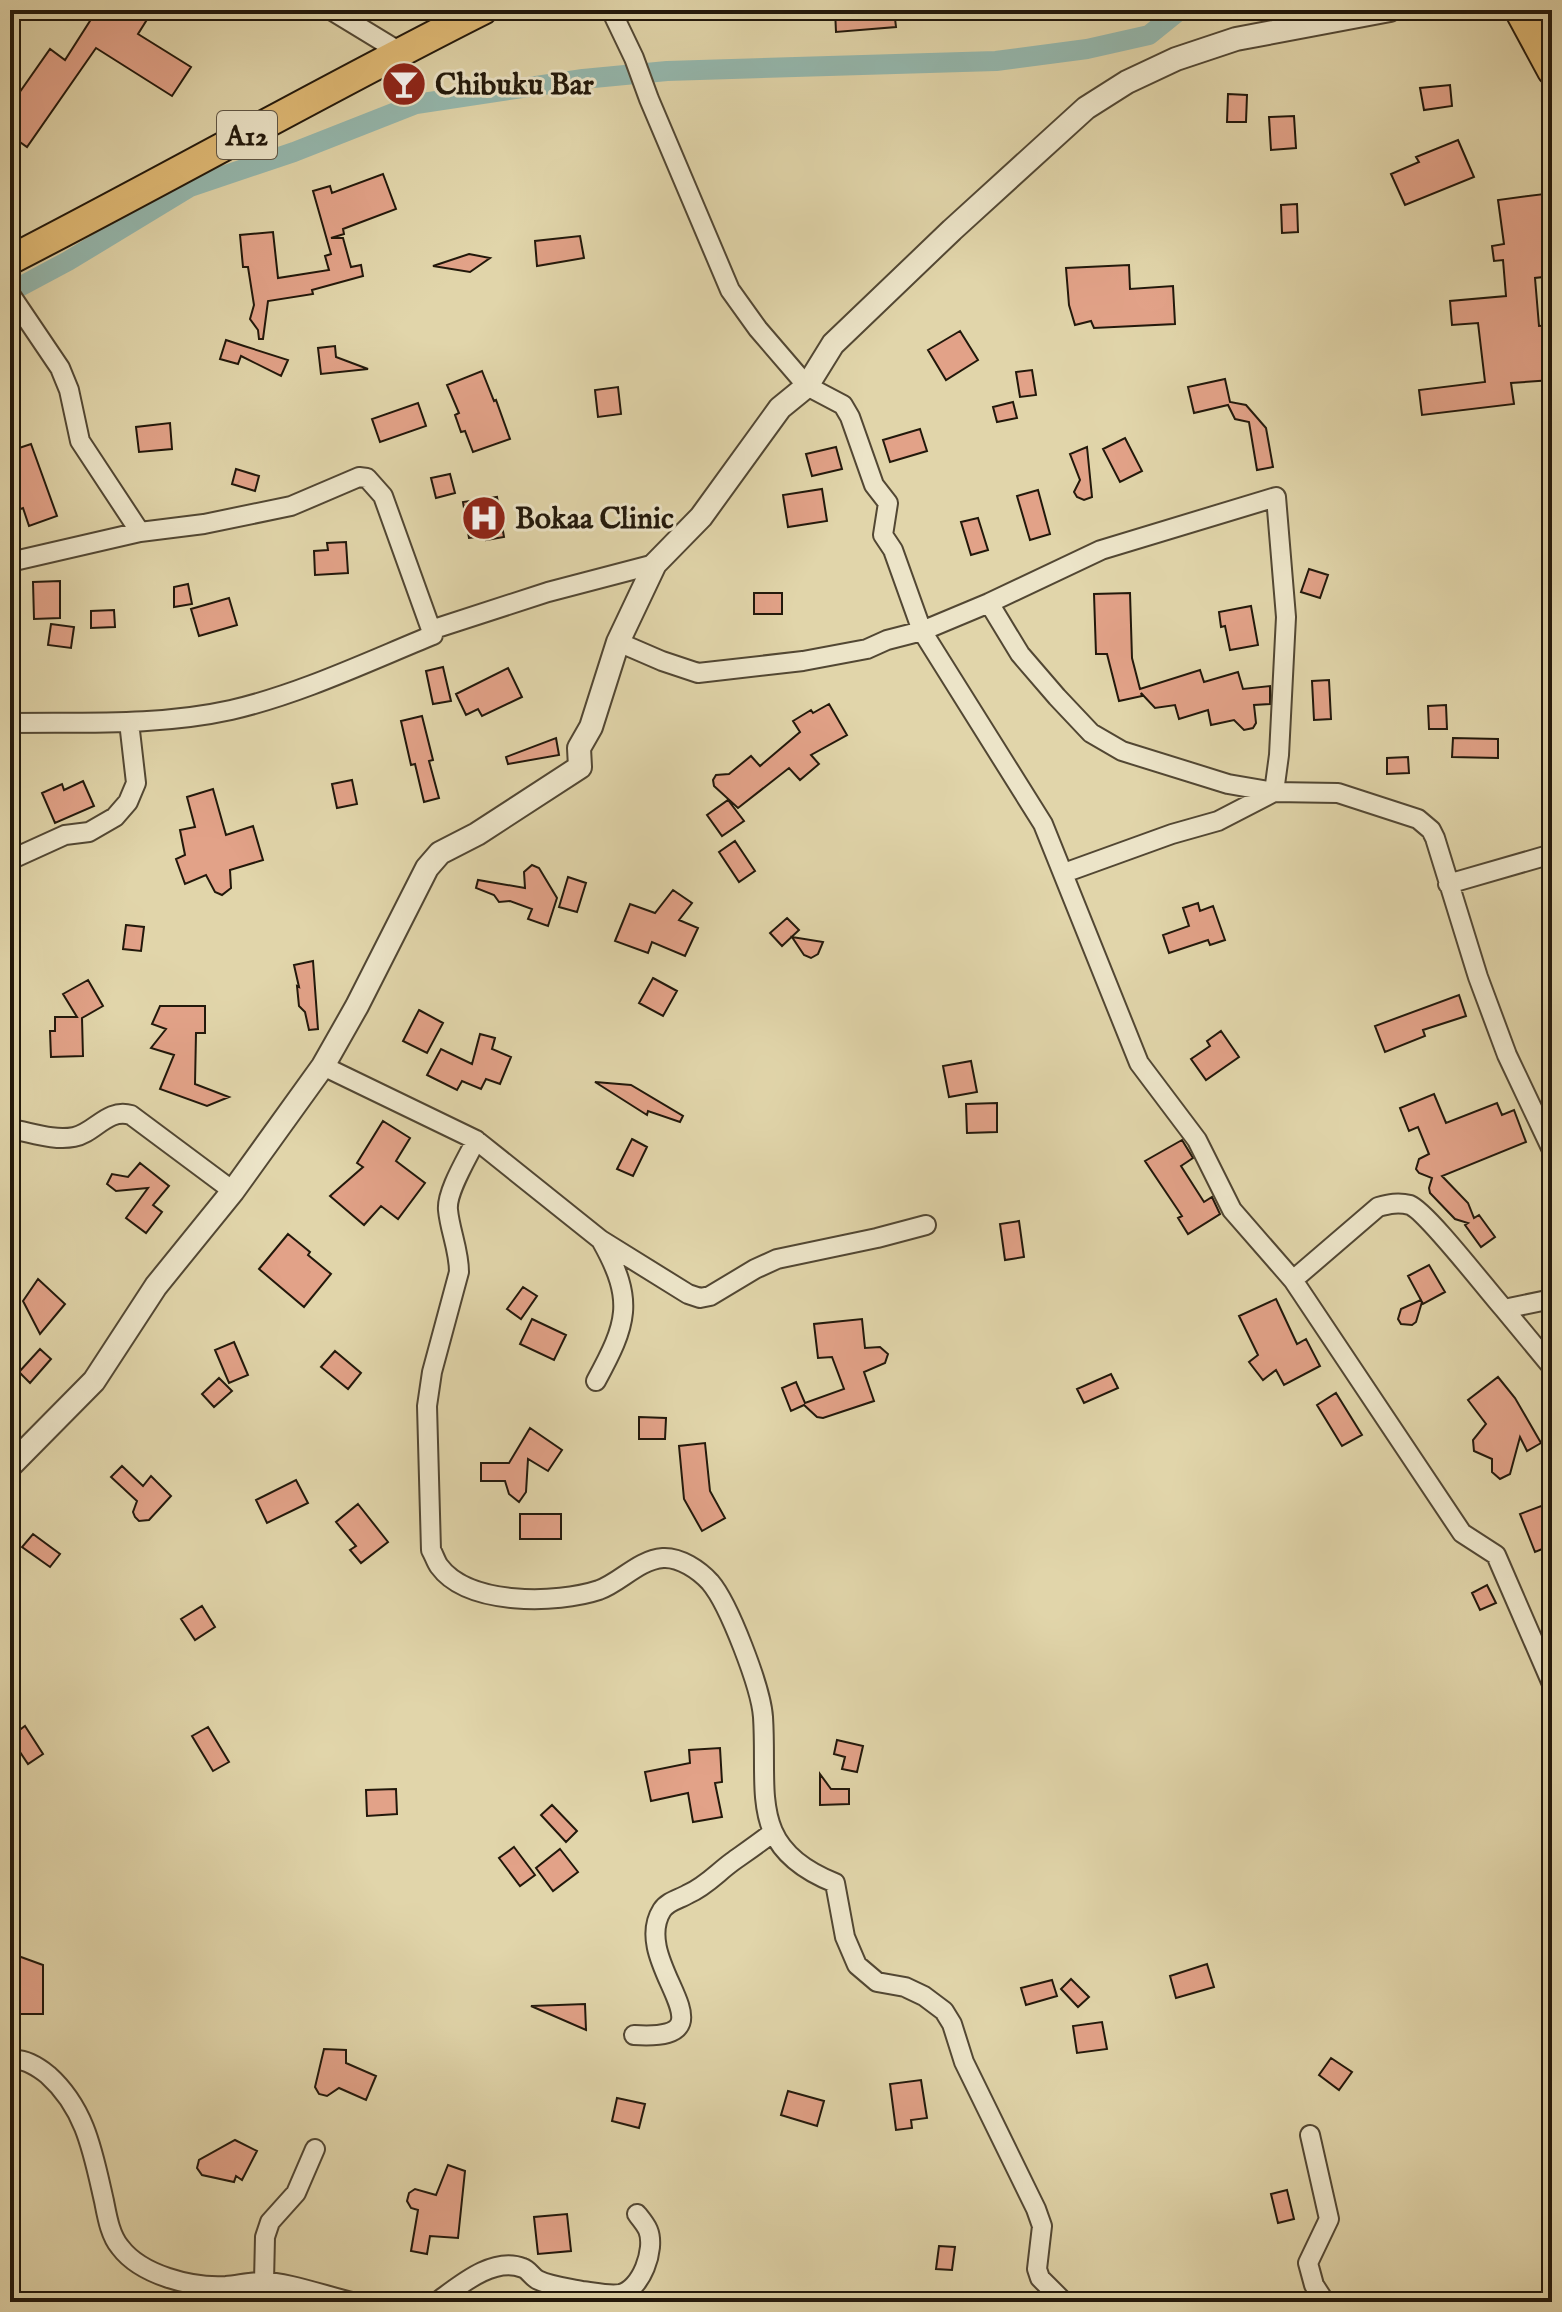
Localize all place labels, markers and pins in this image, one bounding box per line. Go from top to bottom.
bar icon: Chibuku Bar [380,60,428,108]
place label: Chibuku Bar [435,67,595,105]
hospital icon: Bokaa Clinic [460,494,508,542]
place label: Bokaa Clinic [515,501,674,539]

